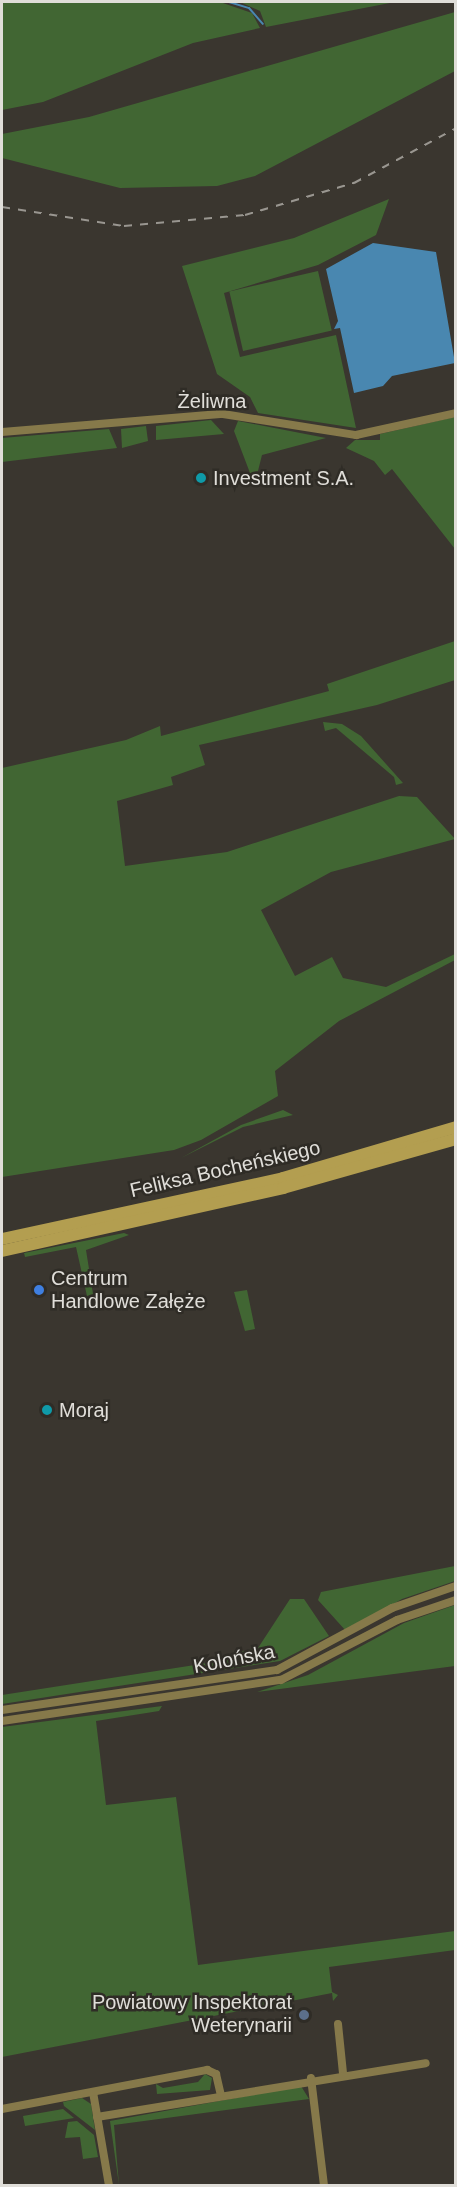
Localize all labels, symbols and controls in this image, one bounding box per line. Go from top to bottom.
street label: Żeliwna [178,389,246,413]
place label: Investment S.A. [213,466,354,490]
marker: Investment S.A. [194,471,208,485]
street label: Feliksa Bocheńskiego [128,1135,322,1203]
place label: Centrum Handlowe Załęże [51,1266,206,1313]
marker: Centrum Handlowe Załęże [32,1283,46,1297]
place label: Moraj [59,1398,109,1422]
marker: Moraj [40,1403,54,1417]
street label: Kolońska [191,1639,277,1679]
place label: Powiatowy Inspektorat Weterynarii [92,1991,292,2038]
marker: Powiatowy Inspektorat Weterynarii [297,2008,311,2022]

